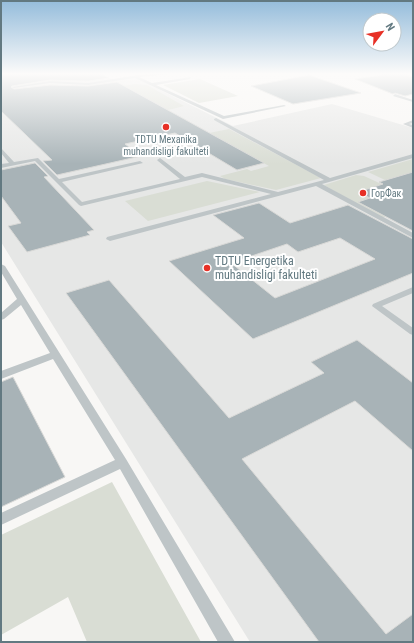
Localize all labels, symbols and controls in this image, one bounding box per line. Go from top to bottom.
north arrow [362,12,402,52]
text: N [383,21,397,33]
marker: TDTU Mexanika muhandisligi fakulteti [161,122,171,132]
place label: TDTU Mexanika muhandisligi fakulteti [123,134,209,157]
place label: ГорФак [371,187,401,199]
marker: ГорФак [358,188,368,198]
place label: TDTU Energetika muhandisligi fakulteti [215,254,317,282]
marker: TDTU Energetika muhandisligi fakulteti [202,263,212,273]

